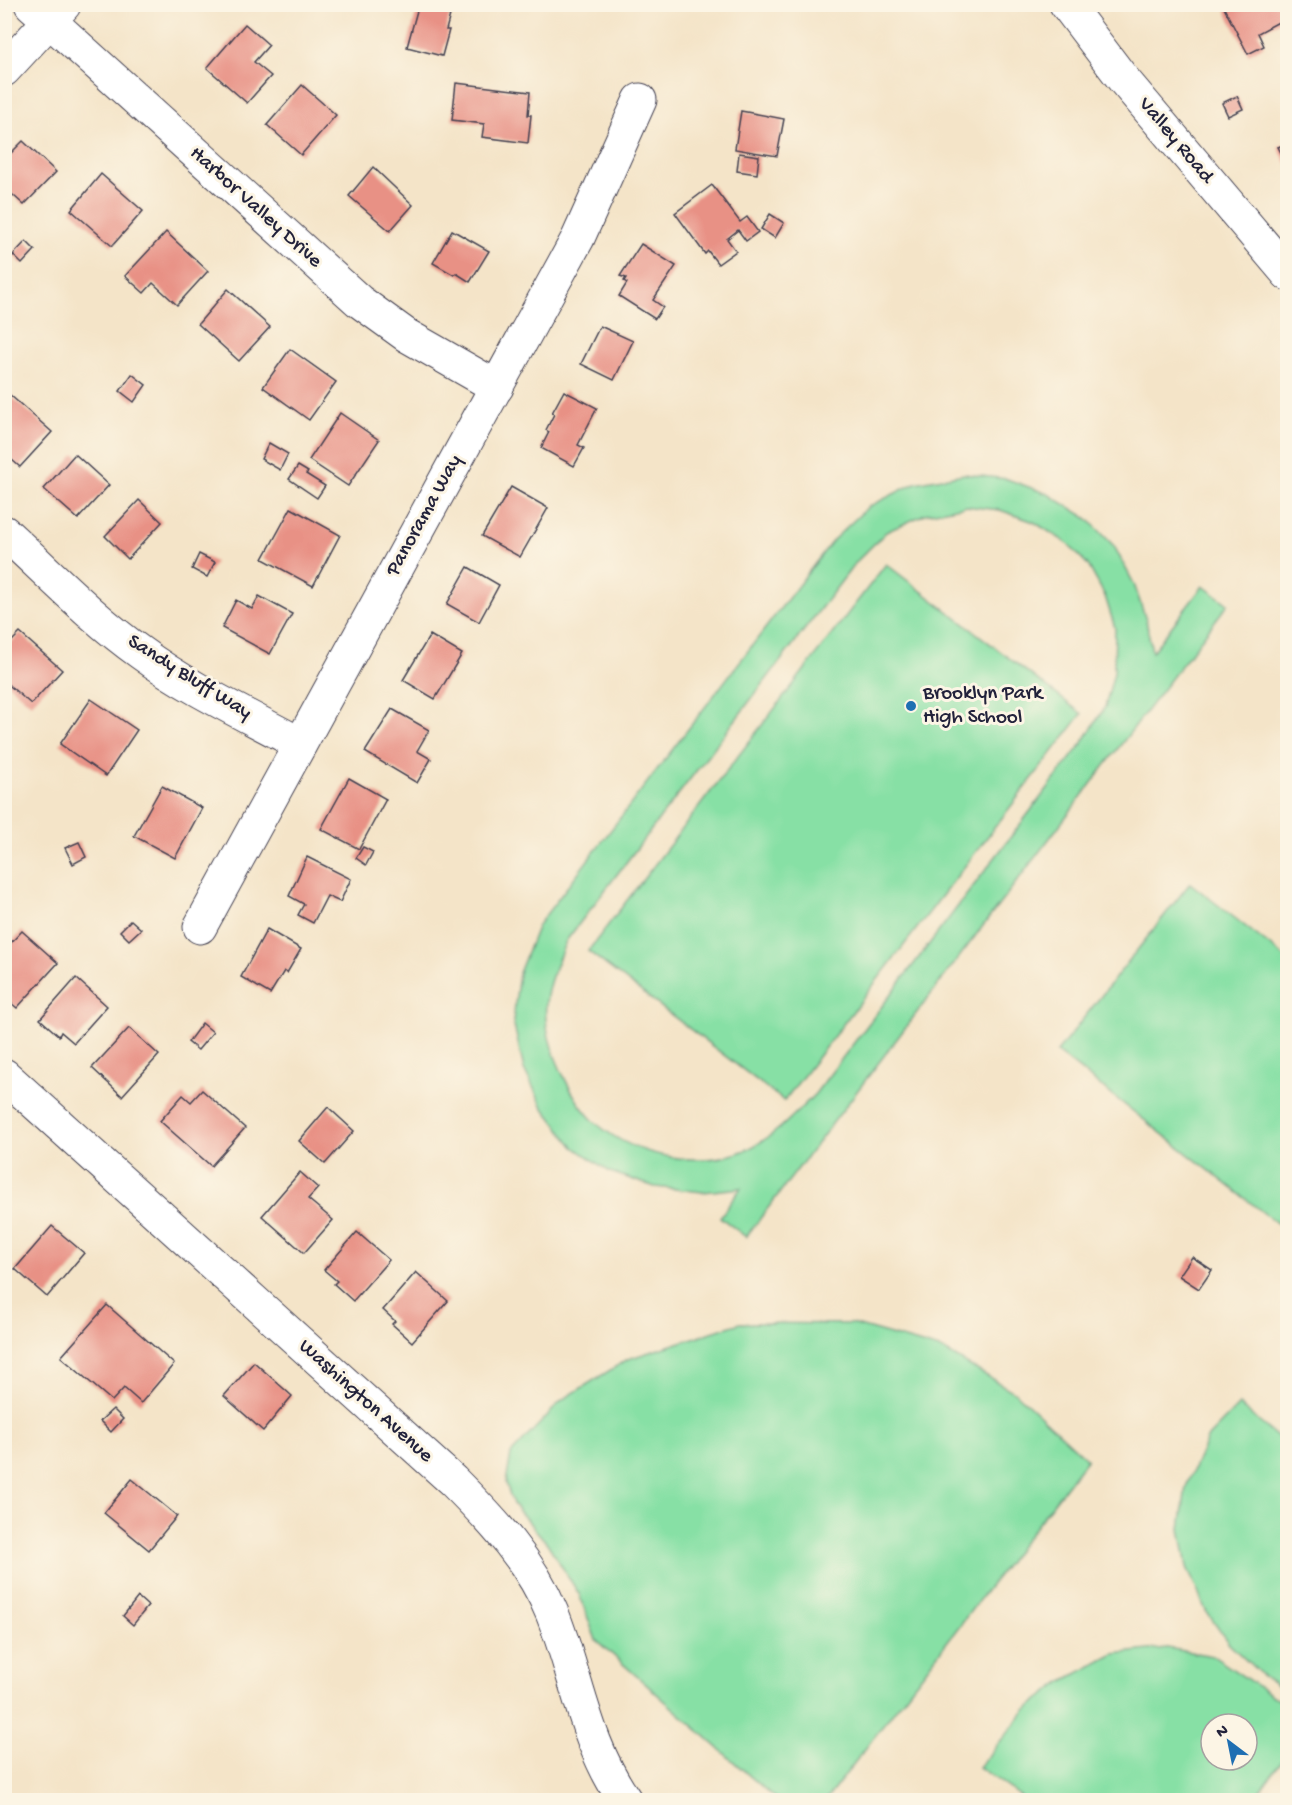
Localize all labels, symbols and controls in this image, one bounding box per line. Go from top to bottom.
street label: Valley Road [1131,92,1219,190]
street label: Harbor Valley Drive [183,142,327,275]
street label: Panorama Way [381,451,469,582]
street label: Sandy Bluff Way [122,630,256,726]
place label: Brooklyn Park High School [922,682,1045,731]
marker: Brooklyn Park High School [904,699,918,713]
street label: Washington Avenue [293,1335,438,1470]
north arrow [1199,1712,1259,1772]
text: N [1213,1721,1233,1743]

